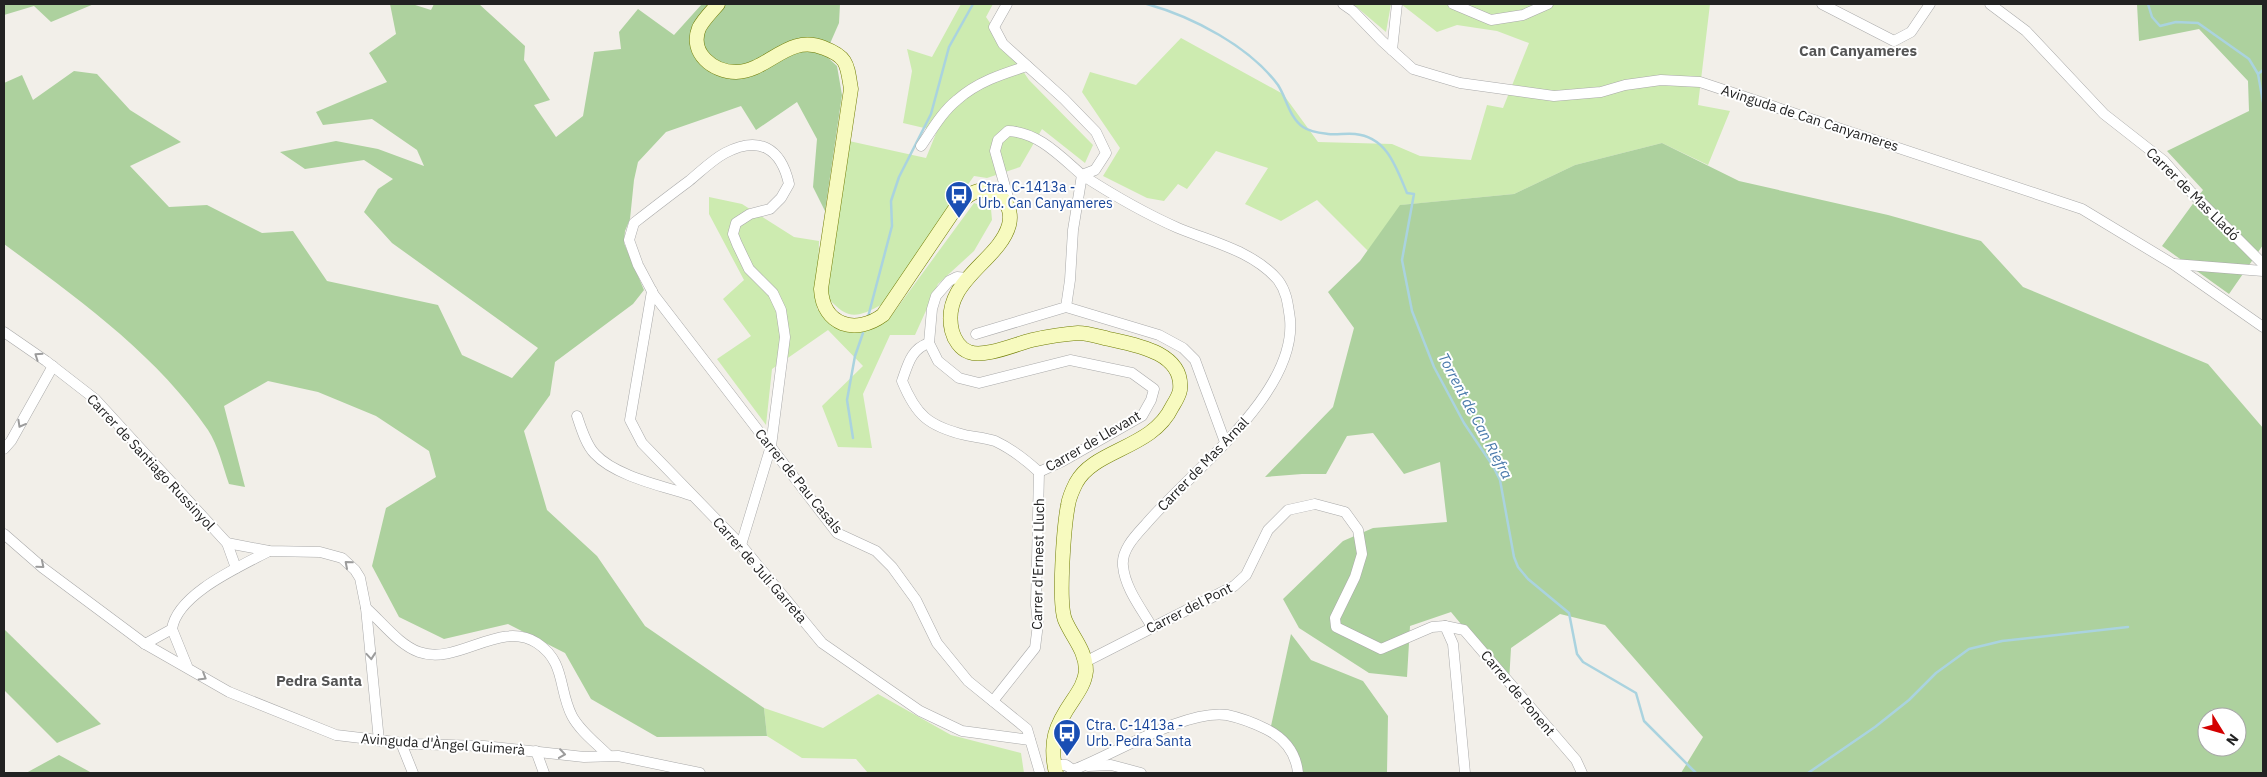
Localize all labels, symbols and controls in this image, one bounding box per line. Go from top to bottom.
district label: Can Canyameres [1799,41,1917,60]
street label: Avinguda de Can Canyameres [1719,81,1901,155]
street label: Carrer de Mas Lladó [2142,143,2244,245]
place label: Ctra. C-1413a - Urb. Can Canyameres [978,178,1113,212]
bus stop icon: Ctra. C-1413a - Urb. Can Canyameres [944,180,974,219]
water label: Torrent de Can Riefra [1434,349,1517,482]
one-way arrow [34,352,43,362]
street label: Carrer de Santiago Russinyol [83,390,219,534]
street label: Carrer de Llevant [1042,406,1144,476]
street label: Carrer de Mas Arnal [1153,413,1253,515]
one-way arrow [17,418,27,427]
street label: Carrer de Pau Casals [751,425,847,537]
street label: Carrer d'Ernest Lluch [1028,498,1048,630]
street label: Carrer de Juli Garreta [709,513,811,627]
one-way arrow [35,560,44,569]
one-way arrow [345,561,354,570]
street label: Carrer del Pont [1143,579,1235,637]
street label: Carrer de Ponent [1477,647,1559,740]
one-way arrow [365,653,376,661]
one-way arrow [198,670,207,680]
district label: Pedra Santa [276,671,363,690]
north arrow [2197,707,2247,757]
place label: Ctra. C-1413a - Urb. Pedra Santa [1086,716,1192,750]
bus stop icon: Ctra. C-1413a - Urb. Pedra Santa [1052,718,1082,757]
street label: Avinguda d'Àngel Guimerà [360,728,526,759]
text: N [2222,730,2243,749]
one-way arrow [558,748,566,759]

